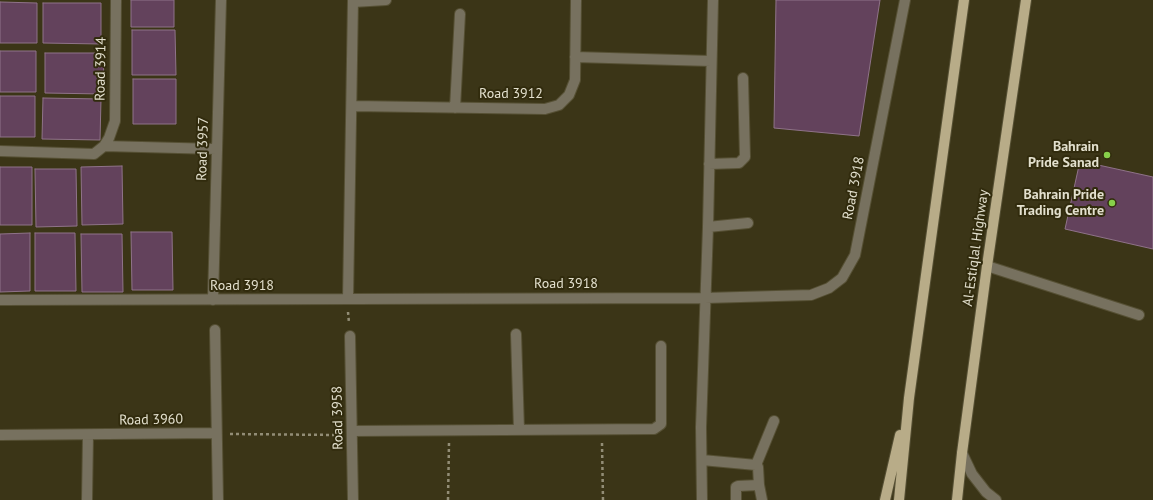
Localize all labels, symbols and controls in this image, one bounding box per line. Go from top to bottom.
street label: Road 3914 [92,37,110,101]
street label: Road 3912 [479,86,543,102]
street label: Road 3957 [193,117,213,181]
place label: Bahrain Pride Sanad [1028,139,1099,172]
marker: Bahrain Pride Sanad [1102,150,1112,160]
street label: Road 3918 [840,155,868,221]
place label: Bahrain Pride Trading Centre [1017,187,1104,220]
street label: Al-Estiqlal Highway [959,189,993,307]
marker: Bahrain Pride Trading Centre [1107,198,1117,208]
street label: Road 3918 [534,276,598,292]
street label: Road 3918 [210,278,274,294]
street label: Road 3958 [329,386,347,450]
street label: Road 3960 [119,411,183,429]

